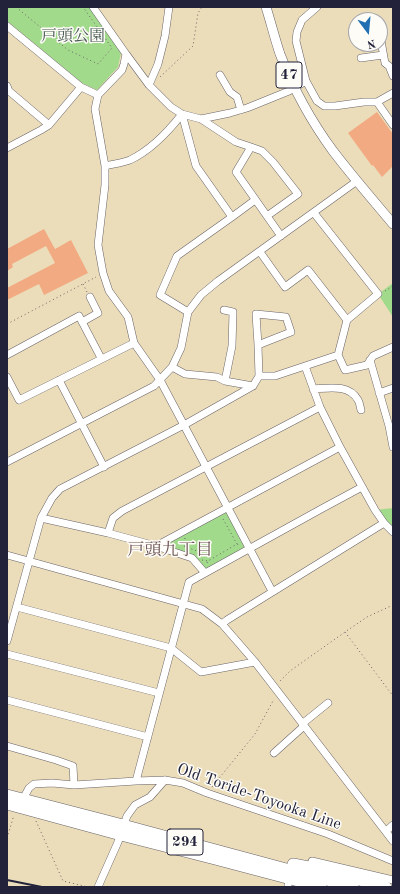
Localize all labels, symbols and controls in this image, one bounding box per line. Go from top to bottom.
north arrow [348,12,388,52]
park label: 戸頭公園 [41,27,105,47]
text: N [366,37,377,49]
road number: 47 [276,62,302,88]
district label: 戸頭九丁目 [128,541,212,561]
street label: Old Toride-Toyooka Line [174,760,344,834]
road number: 294 [167,829,203,855]

